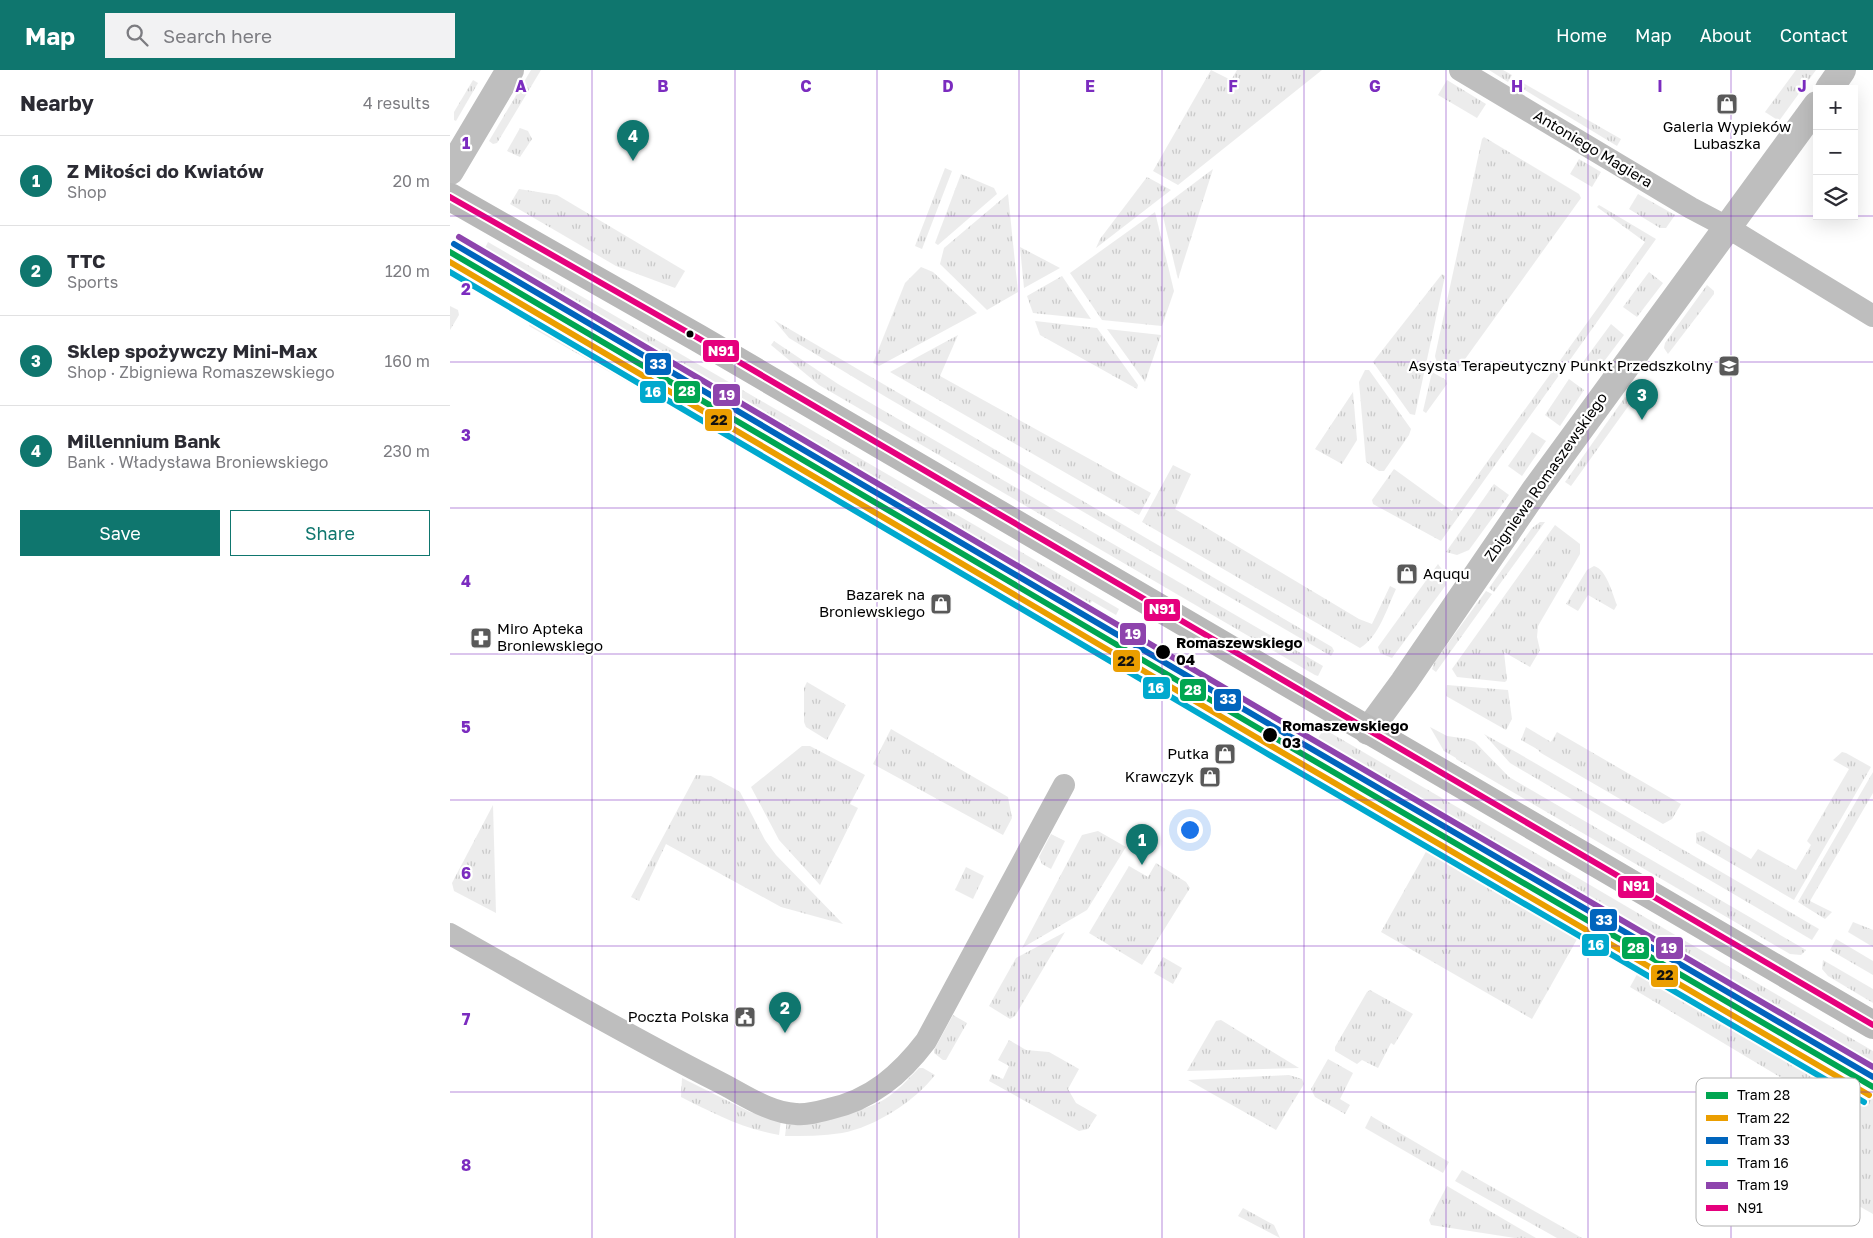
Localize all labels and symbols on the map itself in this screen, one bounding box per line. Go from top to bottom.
text: A [515,76,527,96]
text: B [657,76,669,96]
text: C [800,76,812,96]
text: D [942,76,954,96]
text: E [1085,76,1095,96]
text: F [1228,76,1238,96]
text: G [1369,76,1381,96]
text: H [1511,76,1523,96]
text: I [1657,76,1663,96]
text: J [1797,76,1807,96]
shop icon: Galeria Wypieków Lubaszka [1715,92,1739,116]
street label: Antoniego Magiera [1531,106,1656,191]
place label: Galeria Wypieków Lubaszka [1663,117,1791,152]
pin: 4 [617,120,649,161]
text: 1 [462,133,470,153]
text: 2 [461,279,471,299]
unlabelled marker [685,329,695,339]
line badge: N91 [702,339,740,363]
text: N91 [708,342,734,359]
line badge: 33 [644,352,672,376]
school or university icon: Asysta Terapeutyczny Punkt Przedszkolny [1717,354,1741,378]
text: 33 [649,355,667,372]
place label: Asysta Terapeutyczny Punkt Przedszkolny [1408,356,1714,374]
pin: 3 [1626,379,1658,420]
line badge: 16 [639,380,667,404]
line badge: 28 [673,380,701,404]
text: 28 [678,382,696,399]
text: 16 [645,383,661,400]
line badge: 19 [712,383,741,407]
text: 19 [719,386,735,403]
street label: Zbigniewa Romaszewskiego [1480,389,1610,564]
line badge: 22 [704,408,733,432]
text: 22 [710,411,728,428]
text: 3 [461,425,471,445]
shop icon: Aququ [1395,562,1419,586]
place label: Aququ [1423,564,1470,582]
text: 4 [461,571,471,591]
place label: Bazarek na Broniewskiego [819,585,925,620]
shop icon: Bazarek na Broniewskiego [929,592,953,616]
line badge: N91 [1143,598,1181,622]
text: N91 [1149,600,1175,617]
place label: Miro Apteka Broniewskiego [497,619,603,654]
line badge: 19 [1119,622,1147,646]
text: 19 [1125,625,1141,642]
pharmacy icon: Miro Apteka Broniewskiego [469,626,493,650]
place label: Romaszewskiego 04 [1176,633,1302,668]
marker: Romaszewskiego 04 [1154,643,1172,661]
line badge: 22 [1112,649,1141,673]
text: 22 [1117,652,1135,669]
line badge: 16 [1142,676,1171,700]
line badge: 28 [1179,678,1207,702]
text: 16 [1148,679,1164,696]
text: 28 [1184,681,1202,698]
line badge: 33 [1213,688,1242,712]
text: 33 [1219,690,1237,707]
place label: Romaszewskiego 03 [1282,716,1408,751]
text: 5 [461,717,471,737]
marker: Romaszewskiego 03 [1261,726,1279,744]
shop icon: Putka [1213,742,1237,766]
place label: Putka [1167,744,1209,762]
shop icon: Krawczyk [1198,765,1222,789]
place label: Krawczyk [1125,767,1195,785]
your location [1177,817,1203,843]
pin: 1 [1126,824,1158,865]
text: 6 [461,863,471,883]
line badge: N91 [1617,875,1655,899]
text: N91 [1623,877,1649,894]
line badge: 33 [1589,908,1618,932]
text: 33 [1595,911,1613,928]
line badge: 16 [1581,933,1610,957]
text: 16 [1588,936,1604,953]
line badge: 28 [1621,936,1650,960]
line badge: 19 [1655,936,1684,960]
text: 28 [1627,939,1645,956]
text: 19 [1661,939,1677,956]
line badge: 22 [1650,964,1679,988]
text: 22 [1656,966,1674,983]
pin: 2 [769,992,801,1033]
public building icon: Poczta Polska [733,1005,757,1029]
place label: Poczta Polska [628,1007,729,1025]
text: 7 [462,1009,471,1029]
legend [1696,1078,1860,1226]
text: Tram 28 [1737,1086,1790,1103]
text: Tram 22 [1737,1109,1790,1126]
text: Tram 33 [1737,1131,1790,1148]
text: Tram 16 [1737,1154,1789,1171]
text: 8 [461,1155,471,1175]
text: Tram 19 [1737,1176,1789,1193]
text: N91 [1737,1199,1763,1216]

